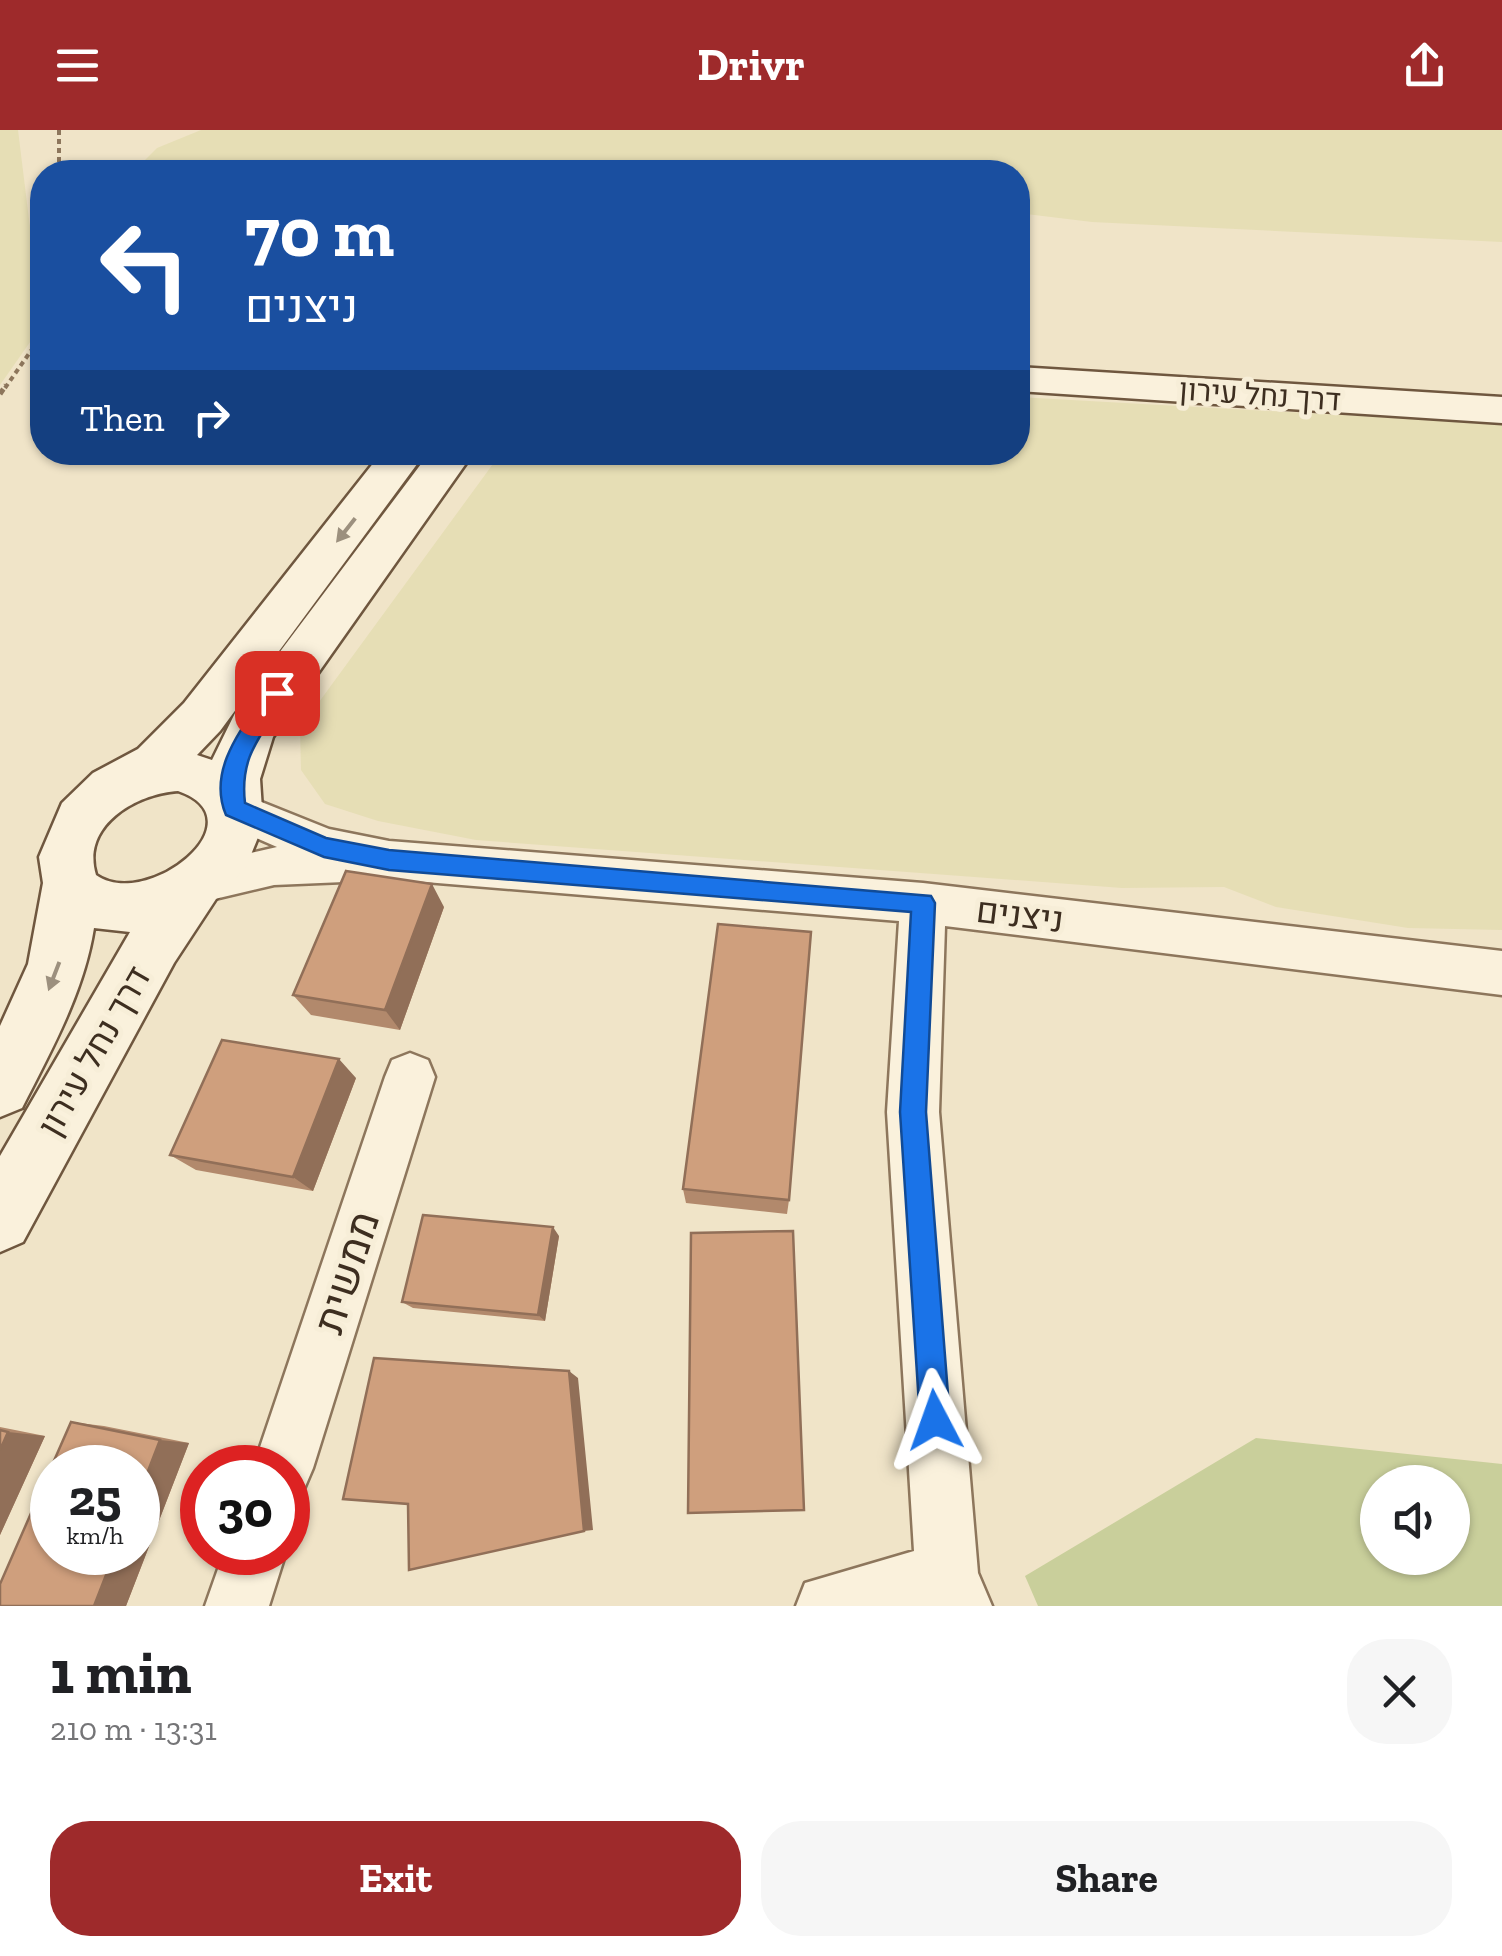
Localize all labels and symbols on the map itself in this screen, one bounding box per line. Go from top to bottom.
street label: דרך נחל עירון [1178,371,1342,419]
one-way arrow [336,517,356,543]
pin [235,651,320,736]
street label: ניצנים [974,889,1066,941]
street label: דרך נחל עירון [29,959,159,1143]
one-way arrow [45,961,61,991]
street label: ממשית [303,1205,390,1340]
position arrow [883,1368,987,1472]
speed limit sign: 30 [180,1445,310,1575]

